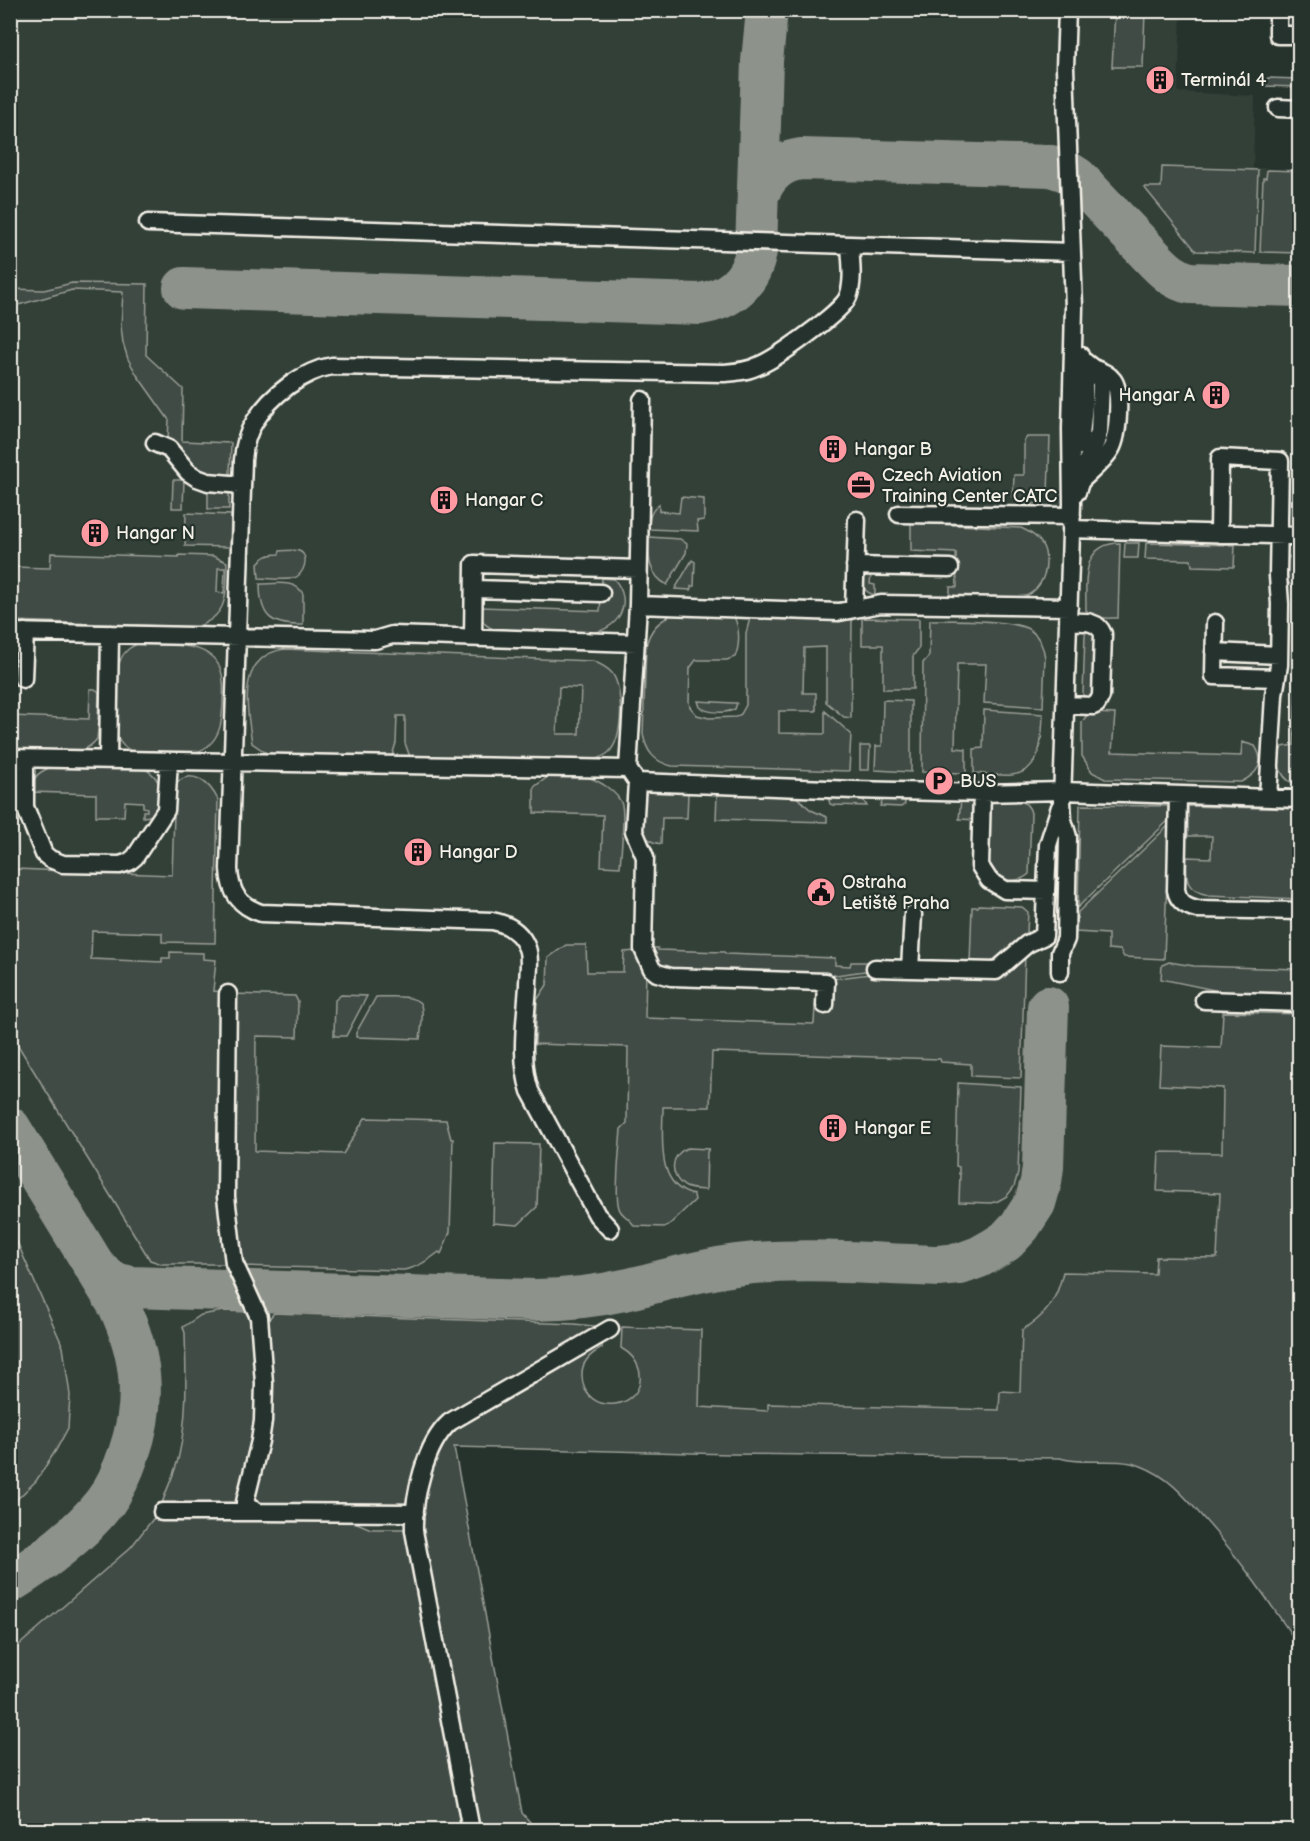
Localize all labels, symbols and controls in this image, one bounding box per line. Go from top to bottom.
building icon: Terminál 4 [1144,64,1176,96]
place label: Terminál 4 [1181,70,1266,91]
building icon: Hangar A [1200,379,1232,411]
place label: Hangar A [1119,385,1195,406]
building icon: Hangar B [817,433,849,465]
place label: Hangar B [854,439,932,460]
place label: Czech Aviation Training Center CATC [882,465,1057,507]
office icon: Czech Aviation Training Center CATC [845,469,877,501]
building icon: Hangar C [428,484,460,516]
place label: Hangar C [465,490,543,511]
building icon: Hangar N [79,517,111,549]
place label: Hangar N [116,523,195,544]
parking icon: BUS [923,765,955,797]
place label: BUS [960,771,997,792]
building icon: Hangar D [402,836,434,868]
place label: Hangar D [439,842,518,863]
place label: Ostraha Letiště Praha [842,872,950,914]
public building icon: Ostraha Letiště Praha [805,876,837,908]
building icon: Hangar E [817,1112,849,1144]
place label: Hangar E [854,1118,931,1139]

